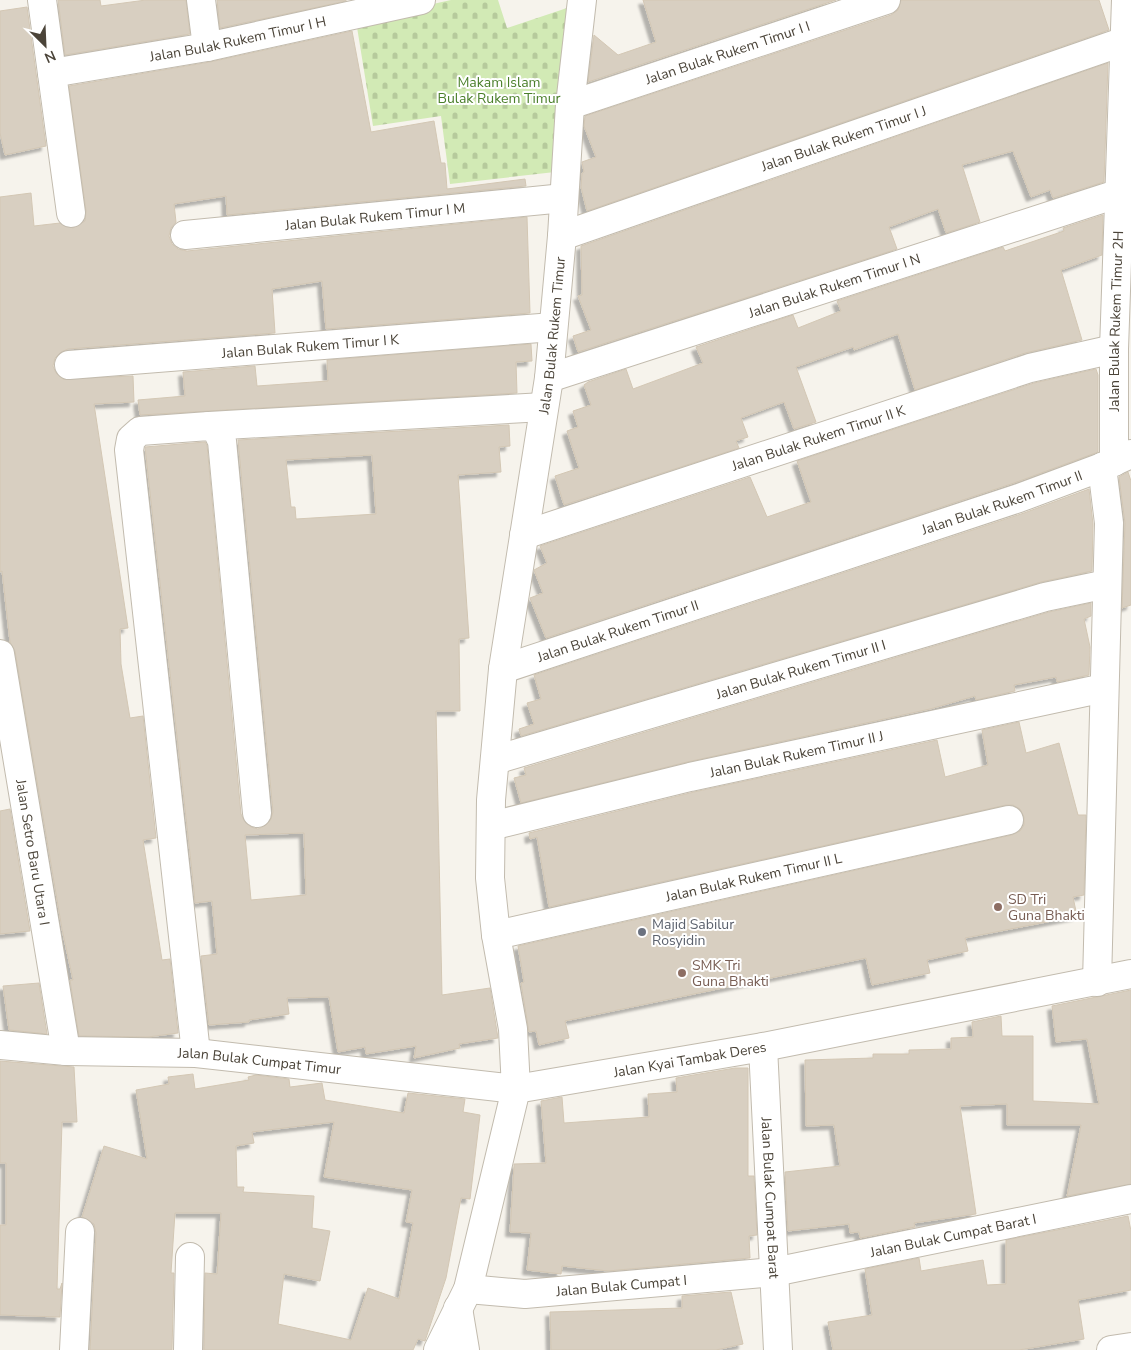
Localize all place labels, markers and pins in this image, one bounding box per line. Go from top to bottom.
place label: SD Tri Guna Bhakti [1008,890,1085,925]
marker: SD Tri Guna Bhakti [992,901,1004,913]
place label: Majid Sabilur Rosyidin [652,915,734,950]
marker: Majid Sabilur Rosyidin [636,926,648,938]
place label: SMK Tri Guna Bhakti [692,956,769,991]
marker: SMK Tri Guna Bhakti [676,967,688,979]

